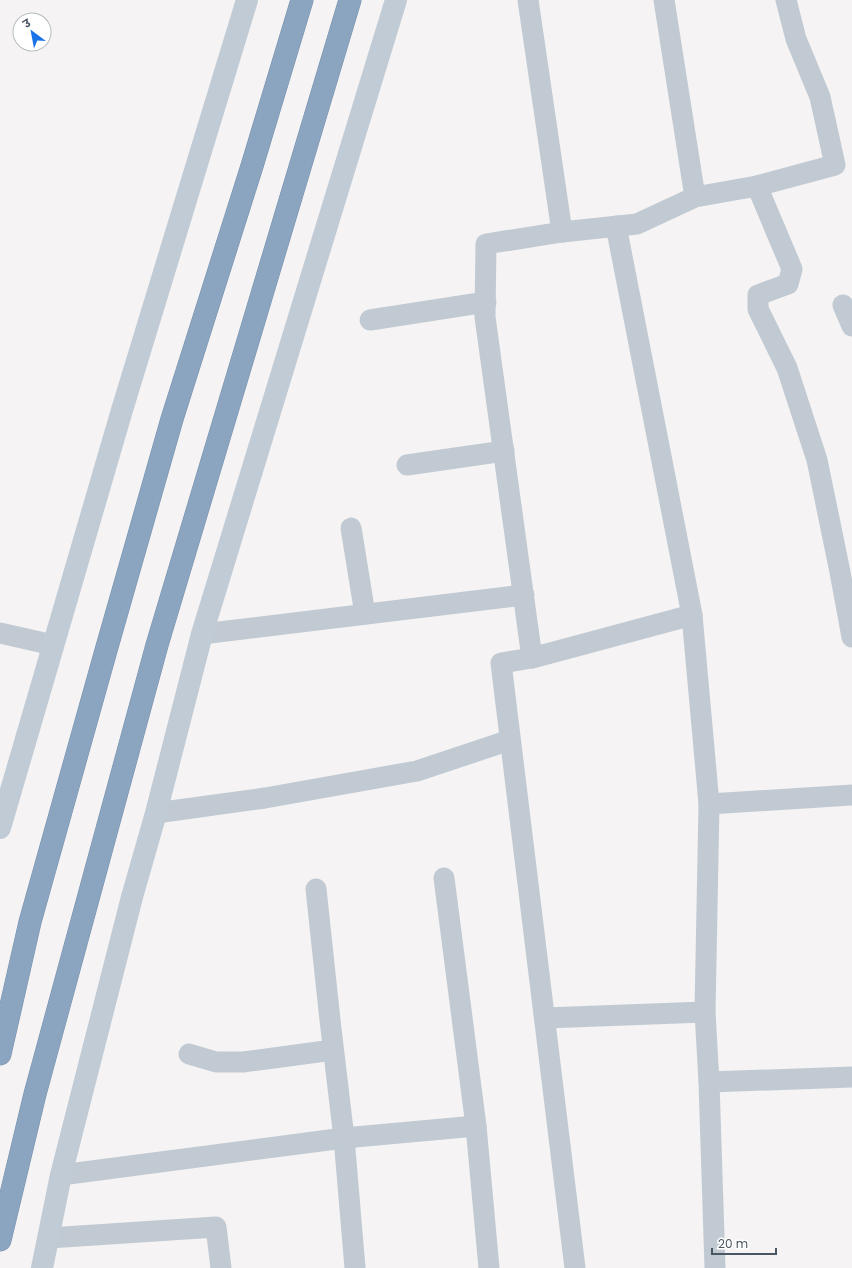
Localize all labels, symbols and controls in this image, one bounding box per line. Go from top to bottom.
north arrow [12,12,52,52]
text: उ [19,15,34,32]
scale bar [712,1230,776,1256]
text: 20 m [718,1235,748,1252]

